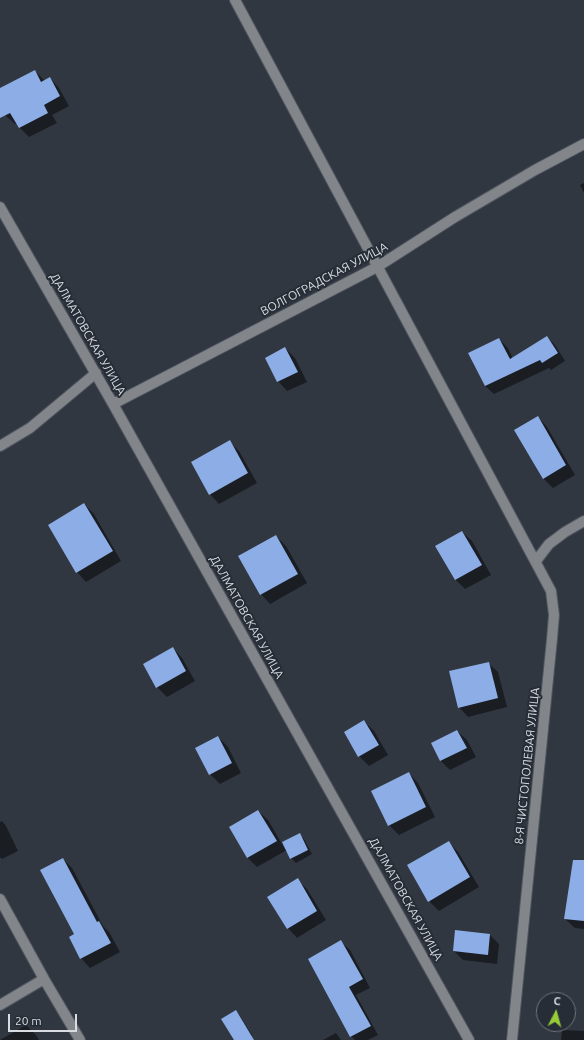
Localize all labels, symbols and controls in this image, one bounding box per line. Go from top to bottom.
street label: ВОЛГОГРАДСКАЯ УЛИЦА [258,239,390,319]
street label: ДАЛМАТОВСКАЯ УЛИЦА [47,270,129,398]
street label: ДАЛМАТОВСКАЯ УЛИЦА [207,553,287,681]
street label: 8-Я ЧИСТОПОЛЕВАЯ УЛИЦА [512,687,542,845]
street label: ДАЛМАТОВСКАЯ УЛИЦА [366,835,446,963]
north arrow [536,992,576,1032]
text: С [553,995,561,1007]
scale bar [10,1006,79,1032]
text: 20 m [15,1014,42,1027]

